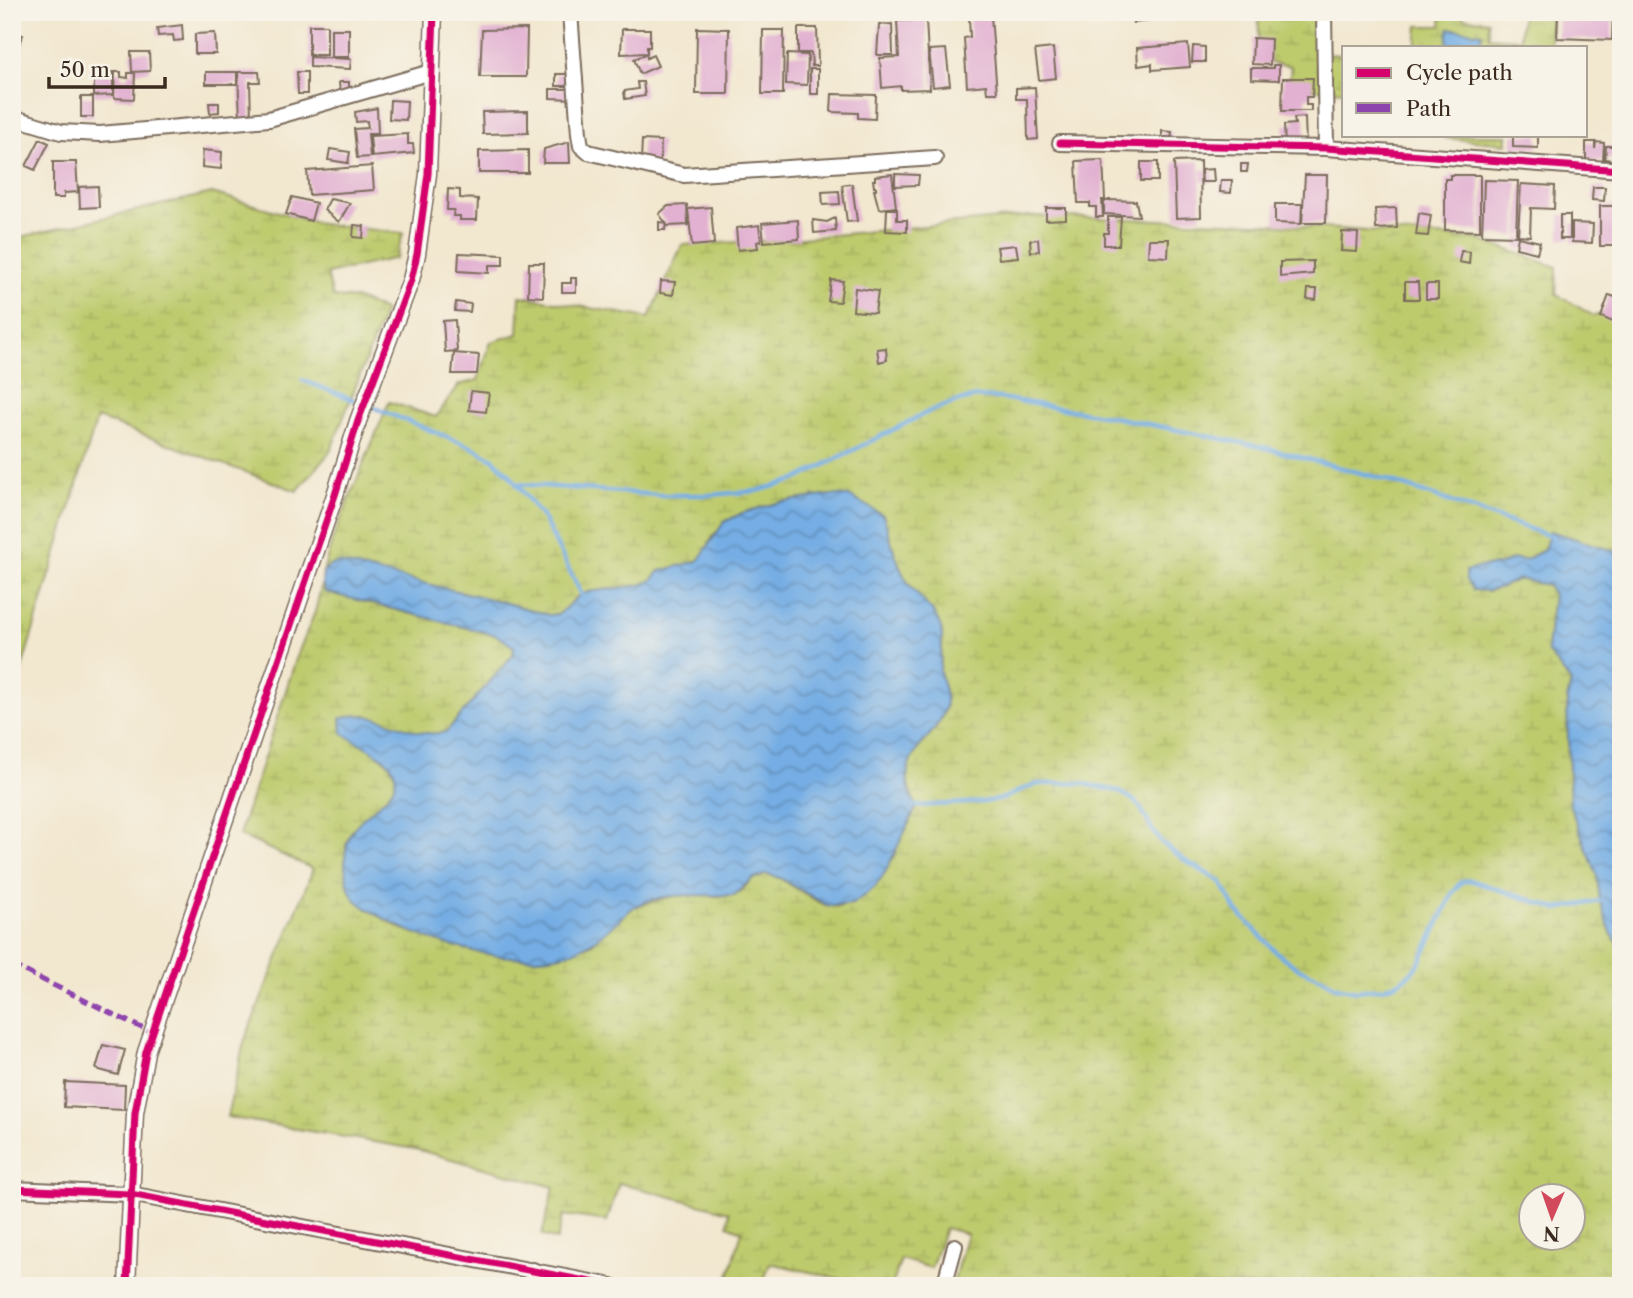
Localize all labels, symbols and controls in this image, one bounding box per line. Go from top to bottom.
scale bar [49,46,164,90]
legend [1342,46,1588,136]
text: 50 m [60,57,110,82]
text: Cycle path [1406,60,1513,85]
text: Path [1406,96,1451,121]
north arrow [1518,1182,1588,1252]
text: N [1543,1222,1560,1245]

